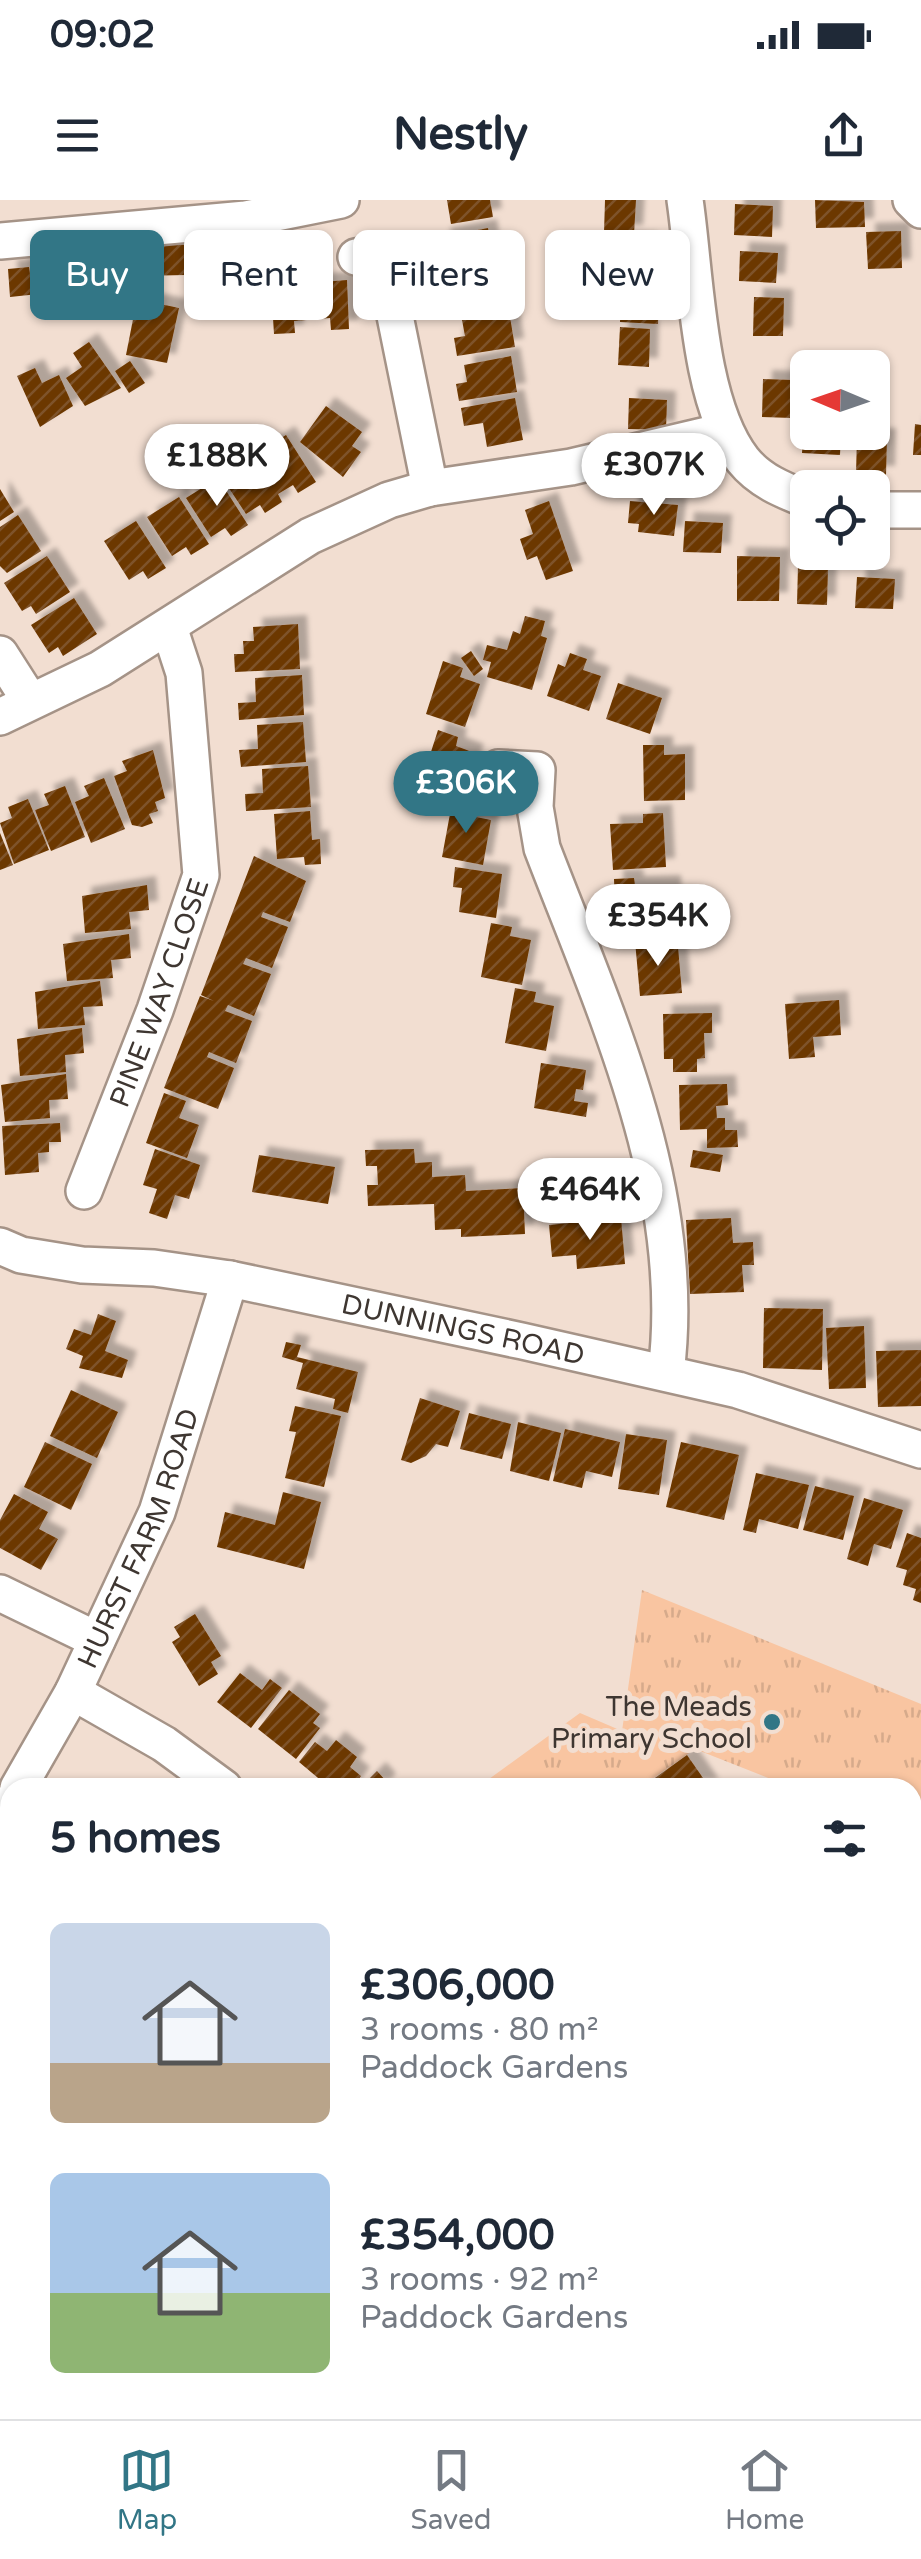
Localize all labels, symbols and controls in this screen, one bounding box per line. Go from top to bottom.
text: 09:02 [50,12,155,58]
icon: menu [50,108,105,163]
text: Nestly [393,108,528,162]
icon: share [816,108,871,163]
chip: Buy [30,230,164,320]
chip: Rent [184,230,333,320]
chip: Filters [353,230,525,320]
chip: New [545,230,690,320]
north arrow [790,350,890,450]
map controls [790,350,890,570]
pin: £188K [147,424,287,509]
pin: £307K [584,433,724,518]
text: £188K [166,437,268,475]
text: £307K [603,446,705,484]
button: locate [790,470,890,570]
pin: £306K [396,751,536,836]
text: £306K [415,764,517,802]
street label: PINE WAY CLOSE [103,874,217,1112]
pin: £354K [588,884,728,969]
text: £354K [607,897,709,935]
pin: £464K [520,1158,660,1243]
text: £464K [539,1171,641,1209]
street label: DUNNINGS ROAD [338,1287,588,1373]
street label: HURST FARM ROAD [71,1405,206,1674]
place label: The Meads Primary School [551,1690,752,1756]
marker: The Meads Primary School [761,1711,783,1733]
icon: filters [817,1811,872,1866]
text: 5 homes [50,1813,221,1864]
text: £306,000 [360,1960,555,2011]
icon: home [130,1963,250,2083]
text: 3 rooms · 80 m² [360,2011,599,2049]
text: Paddock Gardens [360,2049,628,2087]
text: £354,000 [360,2210,555,2261]
icon: home [130,2213,250,2333]
text: 3 rooms · 92 m² [360,2261,599,2299]
text: Paddock Gardens [360,2299,628,2337]
tab: Map [117,2443,177,2537]
tab: Saved [411,2443,492,2537]
tab: Home [725,2443,804,2537]

